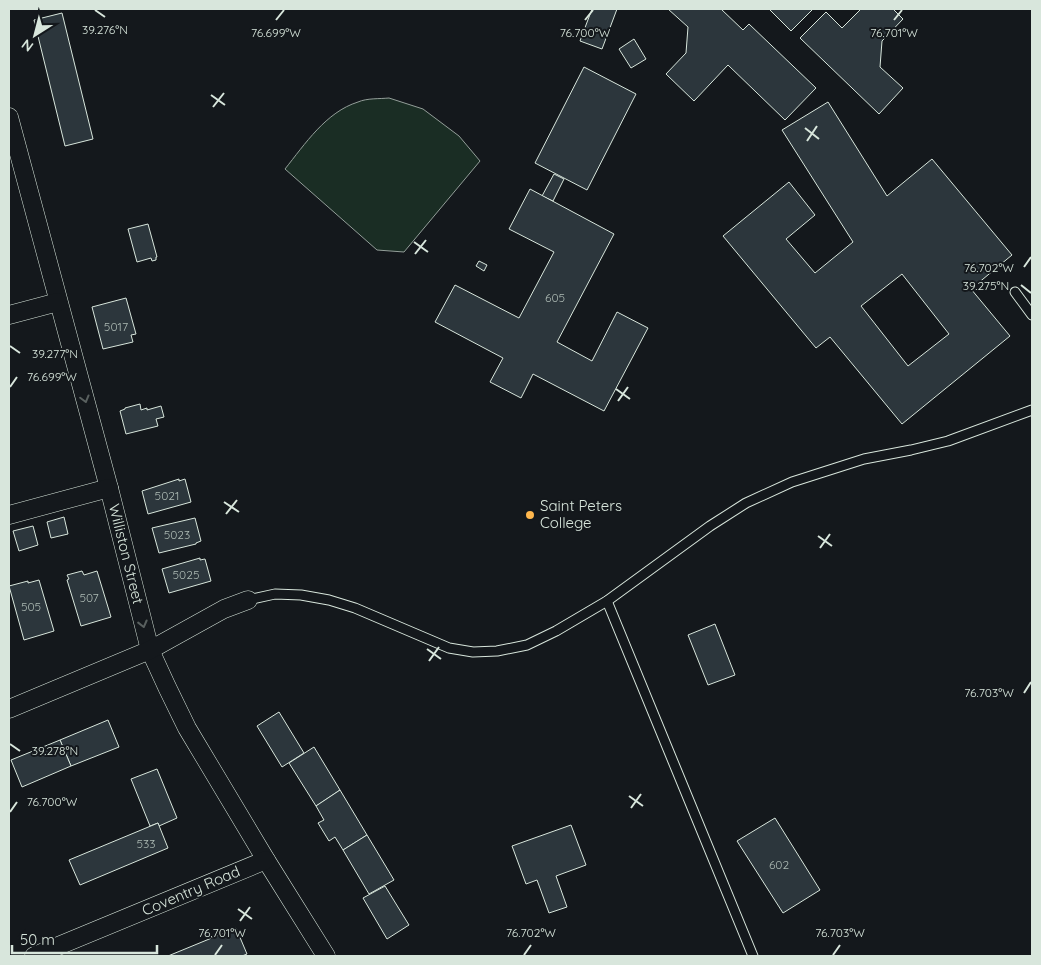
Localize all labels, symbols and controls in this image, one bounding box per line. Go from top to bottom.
north arrow [10,10,60,60]
text: 39.276°N [82,22,128,37]
text: 76.699°W [251,25,301,40]
text: 76.700°W [560,25,611,40]
text: 76.701°W [870,25,918,40]
text: N [18,35,37,56]
text: 76.702°W [964,260,1014,275]
text: 39.275°N [963,278,1009,293]
house number: 605 [545,290,565,305]
house number: 5017 [104,319,128,334]
text: 39.277°N [32,346,78,361]
text: 76.699°W [27,369,77,384]
one-way arrow [79,395,89,403]
house number: 5021 [155,488,179,503]
place label: Saint Peters College [540,496,622,532]
street label: Williston Street [105,502,148,606]
marker: Saint Peters College [524,509,536,521]
house number: 5023 [164,527,190,542]
house number: 5025 [173,567,199,582]
house number: 507 [79,590,99,605]
house number: 505 [21,599,41,614]
one-way arrow [138,620,148,628]
text: 76.703°W [964,685,1014,700]
text: 39.278°N [32,743,78,758]
text: 76.700°W [27,794,78,809]
house number: 533 [136,836,156,851]
house number: 602 [769,857,789,872]
street label: Coventry Road [139,861,243,920]
scale bar [12,922,158,954]
text: 76.701°W [198,925,246,940]
text: 76.702°W [506,925,556,940]
text: 76.703°W [815,925,865,940]
text: 50 m [20,930,55,949]

